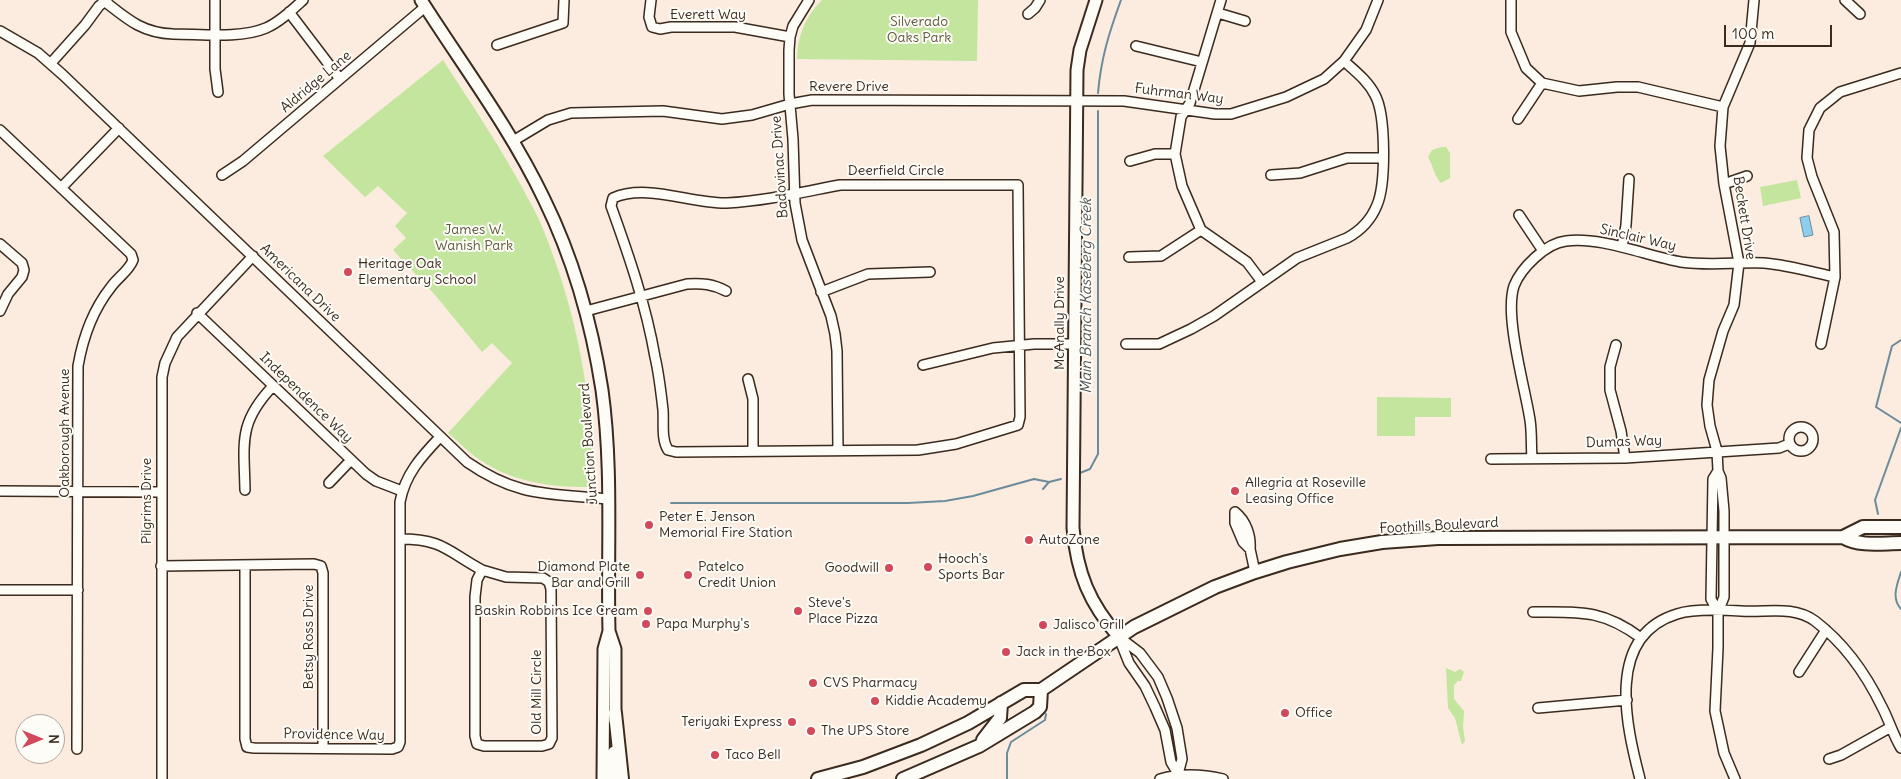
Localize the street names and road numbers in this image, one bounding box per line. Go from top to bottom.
street label: Everett Way [670,7,746,23]
street label: Aldridge Lane [277,48,355,116]
street label: Revere Drive [809,79,889,95]
street label: Fuhrman Way [1134,80,1224,108]
street label: Badovinac Drive [768,115,792,219]
street label: Deerfield Circle [848,163,944,179]
street label: Beckett Drive [1729,175,1759,261]
street label: Sinclair Way [1598,221,1678,255]
street label: Americana Drive [256,240,344,326]
street label: McAnally Drive [1052,276,1068,370]
street label: Independence Way [256,349,356,447]
street label: Oakborough Avenue [57,368,73,498]
street label: Junction Boulevard [576,383,602,505]
street label: Dumas Way [1586,432,1662,452]
street label: Pilgrims Drive [139,458,155,544]
street label: Foothills Boulevard [1379,514,1499,538]
street label: Betsy Ross Drive [301,585,317,689]
street label: Old Mill Circle [529,649,545,735]
street label: Providence Way [283,726,385,744]

